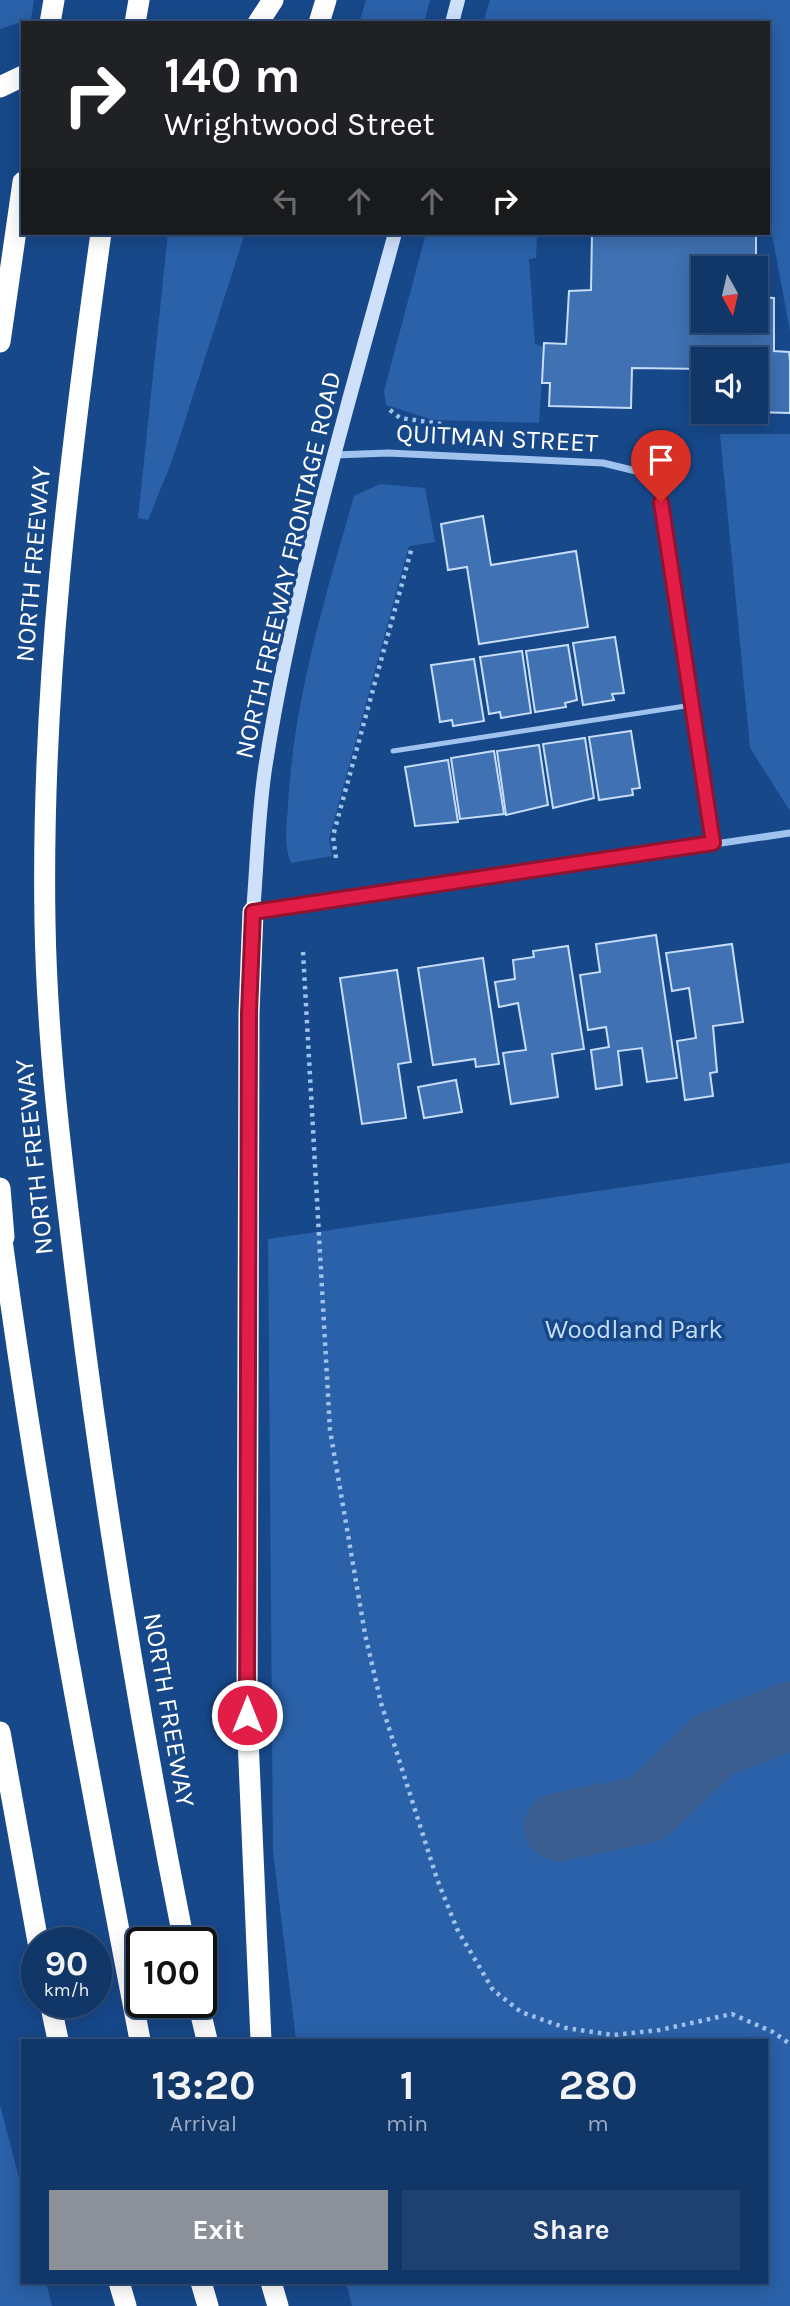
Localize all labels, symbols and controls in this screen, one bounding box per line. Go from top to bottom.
text: 140 m [164,47,301,104]
icon: right [49,49,140,140]
text: Wrightwood Street [164,106,435,143]
icon: left [267,182,305,220]
icon: ahead [340,182,378,220]
icon: ahead [413,182,451,220]
icon: right [486,182,524,220]
north arrow [691,256,768,332]
map controls [691,256,768,424]
button: sound [691,347,768,424]
street label: NORTH FREEWAY FRONTAGE ROAD [228,368,348,762]
street label: QUITMAN STREET [395,417,599,459]
pin [631,430,691,502]
icon: arrive [642,441,680,479]
street label: NORTH FREEWAY [9,464,57,663]
street label: NORTH FREEWAY [8,1057,60,1256]
park label: Woodland Park [545,1314,723,1345]
street label: NORTH FREEWAY [137,1610,201,1810]
position arrow [210,1678,284,1752]
speed limit sign: 100 [126,1927,217,2018]
text: 90 [45,1943,88,1984]
text: km/h [44,1979,89,2001]
text: 13:20 [151,2060,256,2110]
text: 1 [400,2060,415,2110]
text: 280 [559,2060,638,2110]
text: Arrival [170,2110,237,2137]
text: min [386,2110,428,2137]
text: m [587,2110,609,2137]
button: Exit [49,2190,388,2270]
button: Share [402,2190,740,2270]

